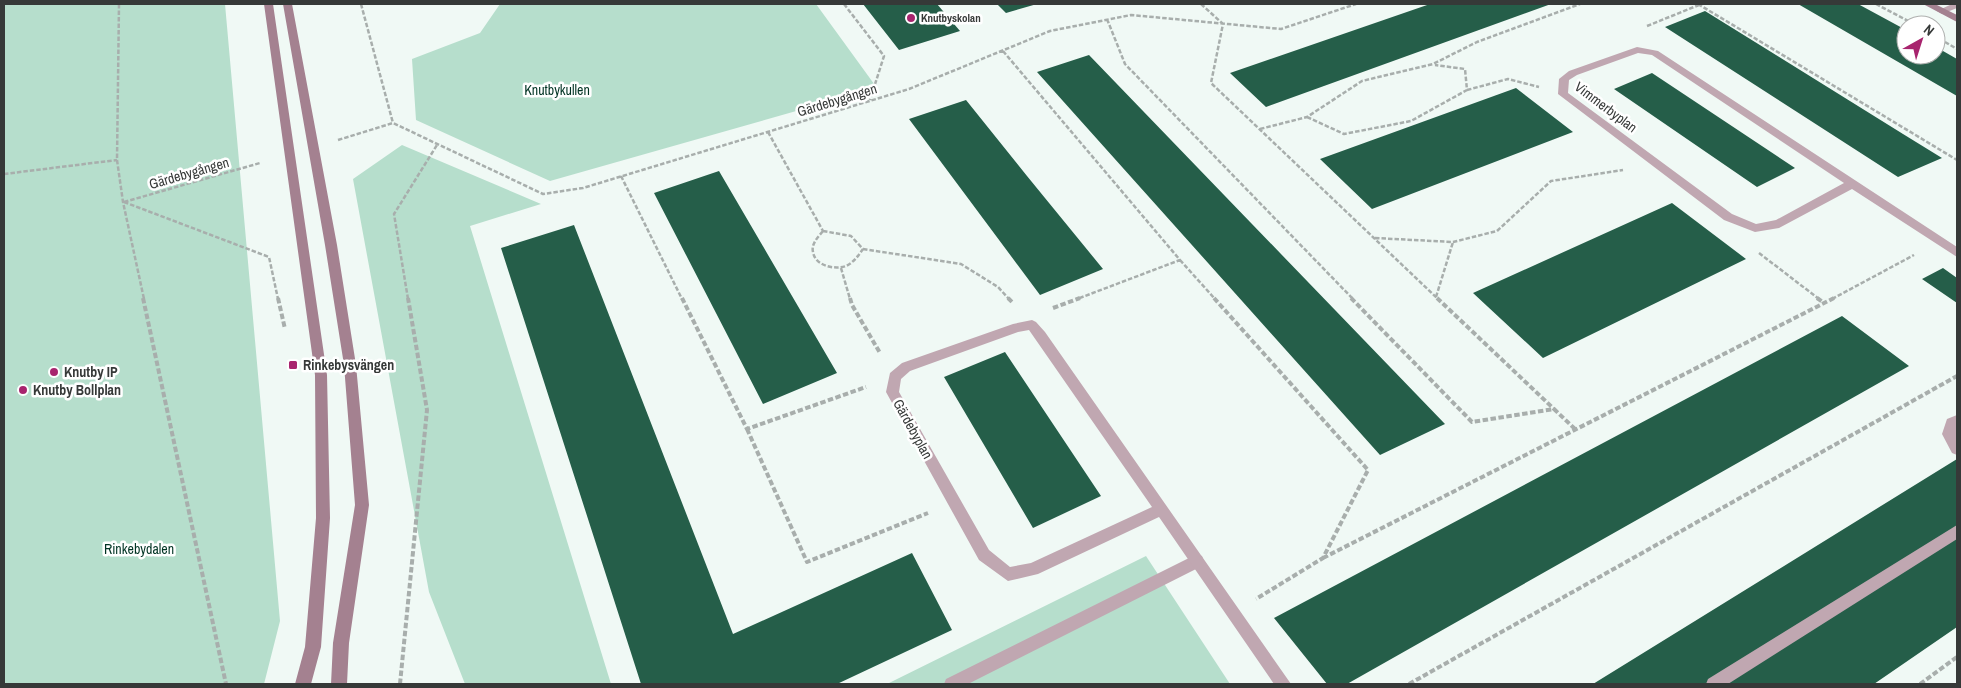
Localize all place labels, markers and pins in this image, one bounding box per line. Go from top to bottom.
place label: Knutbyskolan [921,11,981,25]
marker: Knutbyskolan [905,12,917,24]
place label: Rinkebysvängen [303,356,394,374]
marker: Rinkebysvängen [287,359,299,371]
place label: Knutby IP [64,363,118,381]
marker: Knutby IP [48,366,60,378]
place label: Knutby Bollplan [33,381,121,399]
marker: Knutby Bollplan [17,384,29,396]

